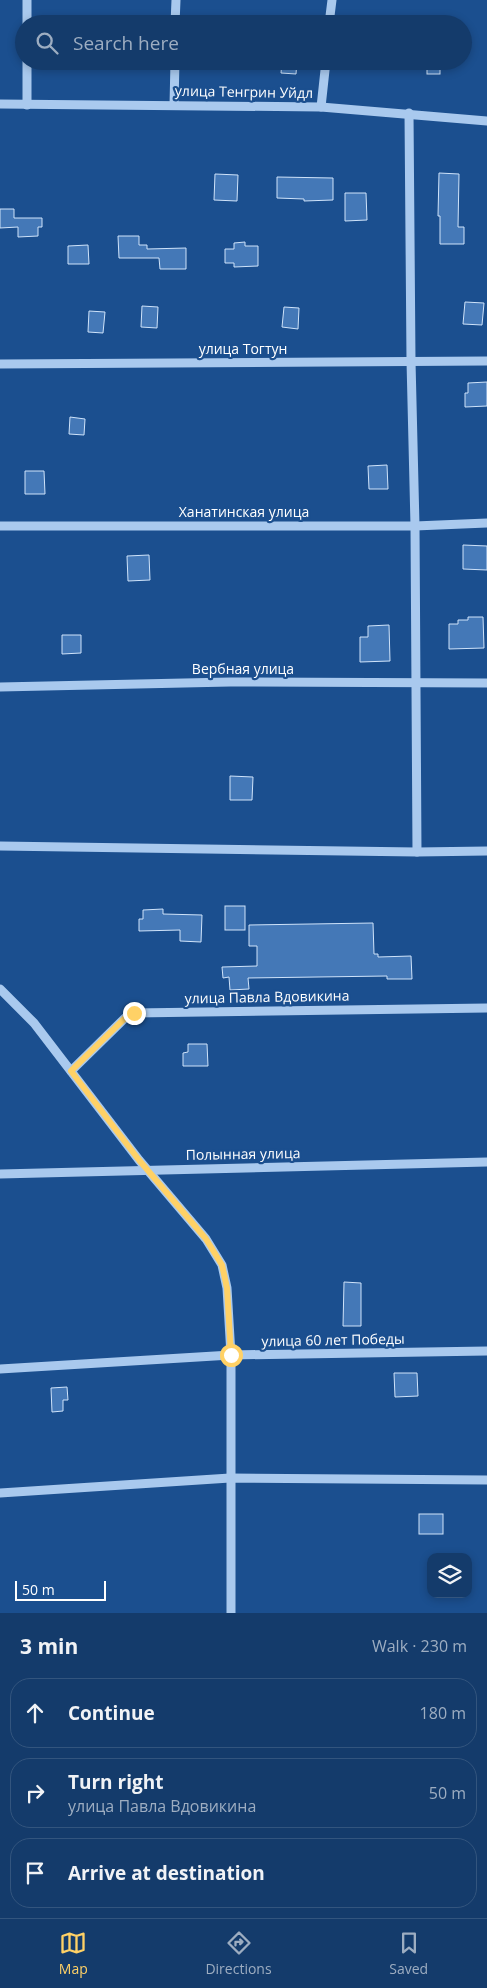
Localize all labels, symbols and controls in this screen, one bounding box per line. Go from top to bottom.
search box [15,15,472,70]
icon: search [33,29,61,57]
text: Search here [73,30,179,56]
street label: улица Тенгрин Уйдл [175,81,313,102]
street label: улица Тогтун [199,339,287,358]
street label: Ханатинская улица [179,502,309,521]
street label: Вербная улица [192,659,294,678]
street label: улица Павла Вдовикина [184,986,350,1007]
route end [123,1002,146,1025]
street label: Полынная улица [185,1143,301,1164]
street label: улица 60 лет Победы [261,1329,405,1350]
route start [220,1344,243,1367]
map controls [427,1553,472,1598]
button: layers [427,1553,472,1598]
scale bar [15,1578,106,1601]
text: 50 m [22,1580,55,1599]
text: 3 min [20,1632,78,1660]
text: Walk · 230 m [372,1635,467,1657]
icon: ahead [21,1699,49,1727]
text: Continue [68,1700,155,1726]
text: 180 m [420,1702,466,1724]
text: Turn right [68,1769,163,1795]
icon: right [21,1779,49,1807]
text: 50 m [429,1782,466,1804]
text: улица Павла Вдовикина [68,1795,256,1817]
icon: arrive [21,1859,49,1887]
text: Arrive at destination [68,1860,265,1886]
tab: Map [59,1929,88,1978]
tab: Directions [205,1929,272,1978]
tab: Saved [389,1929,428,1978]

